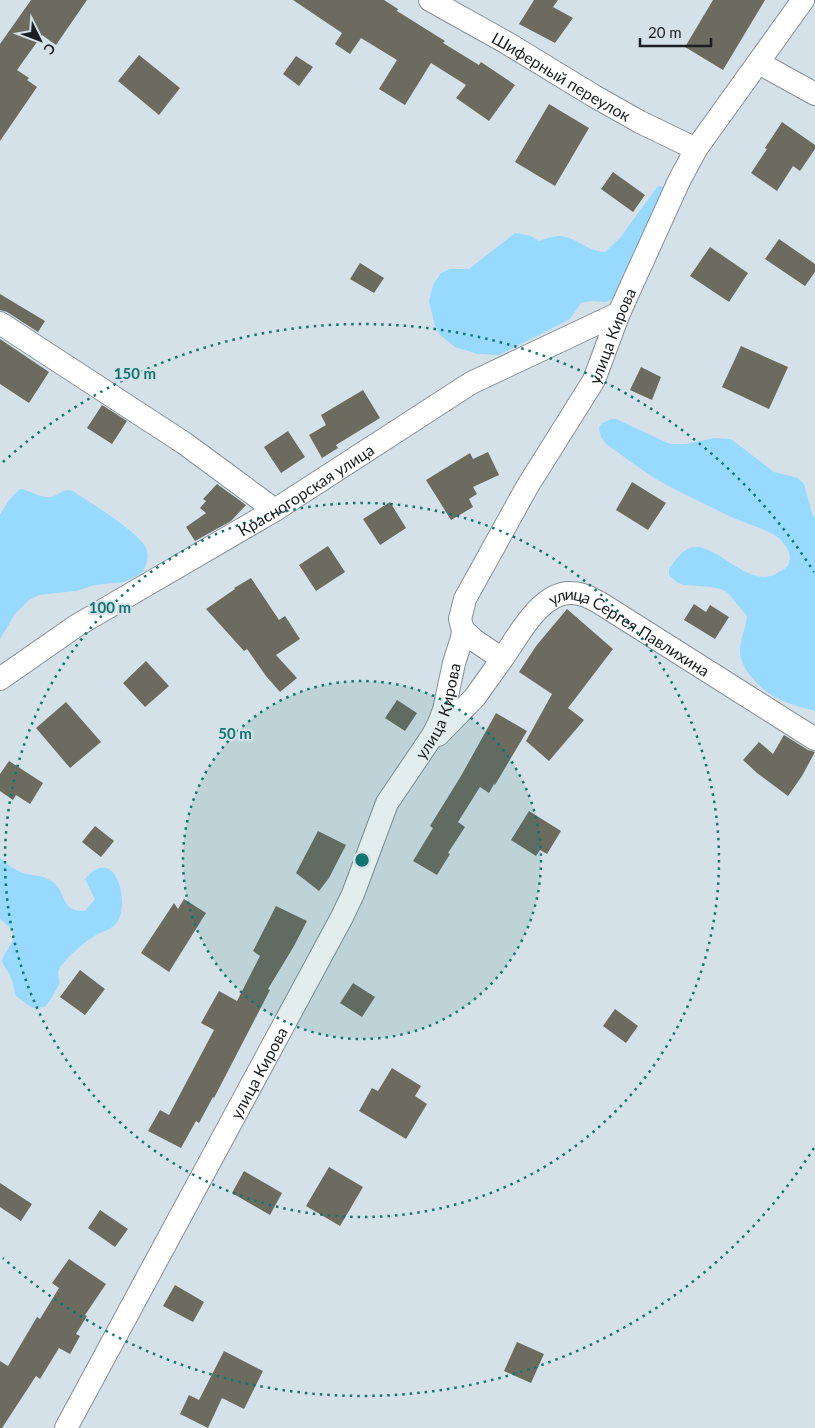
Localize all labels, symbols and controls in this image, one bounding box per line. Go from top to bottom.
north arrow [15,15,65,65]
scale bar [640,15,711,47]
text: 20 m [648,23,682,41]
street label: Шиферный переулок [489,27,635,125]
text: С [40,40,59,59]
street label: улица Кирова [584,285,639,386]
text: 150 m [114,364,156,382]
street label: Красногорская улица [234,439,377,539]
street label: улица Сергея Павлихина [544,583,714,680]
text: 100 m [89,598,131,616]
street label: улица Кирова [410,661,463,762]
text: 50 m [218,724,252,742]
centre of rings [353,851,371,869]
street label: улица Кирова [225,1023,290,1122]

